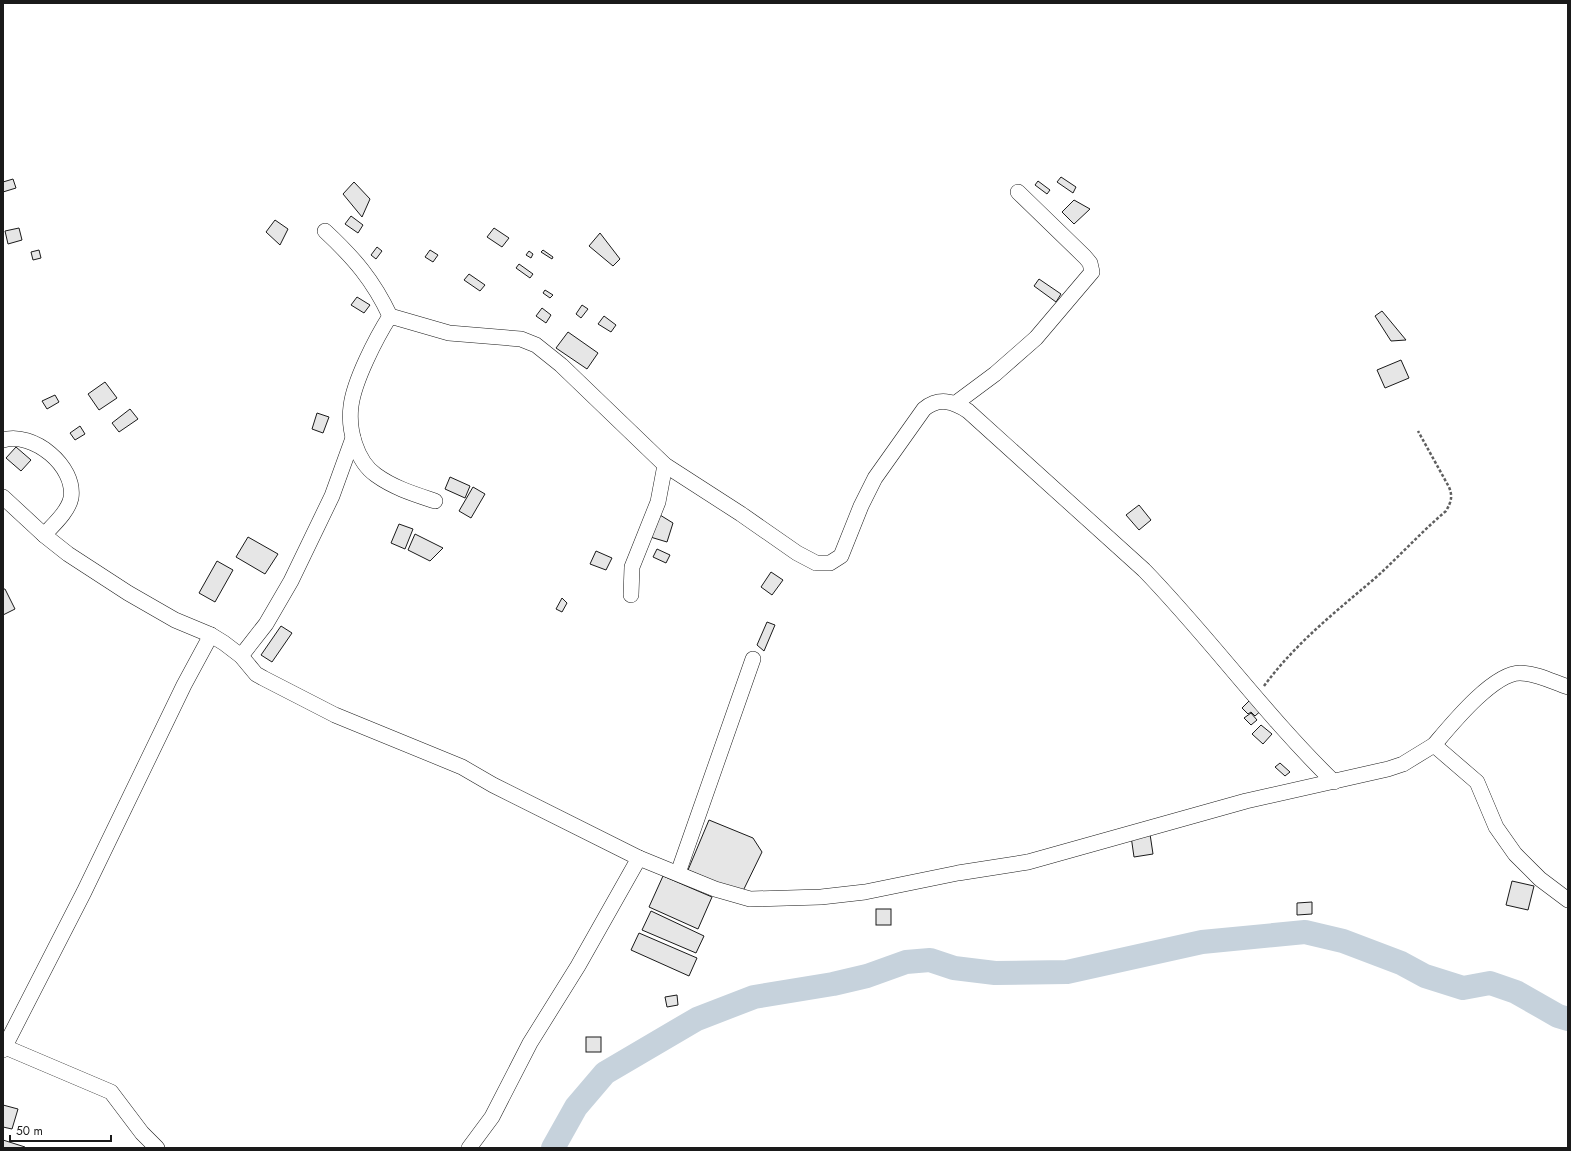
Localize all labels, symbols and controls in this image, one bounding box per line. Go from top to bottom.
scale bar [10,1117,111,1143]
text: 50 m [16,1122,43,1140]

